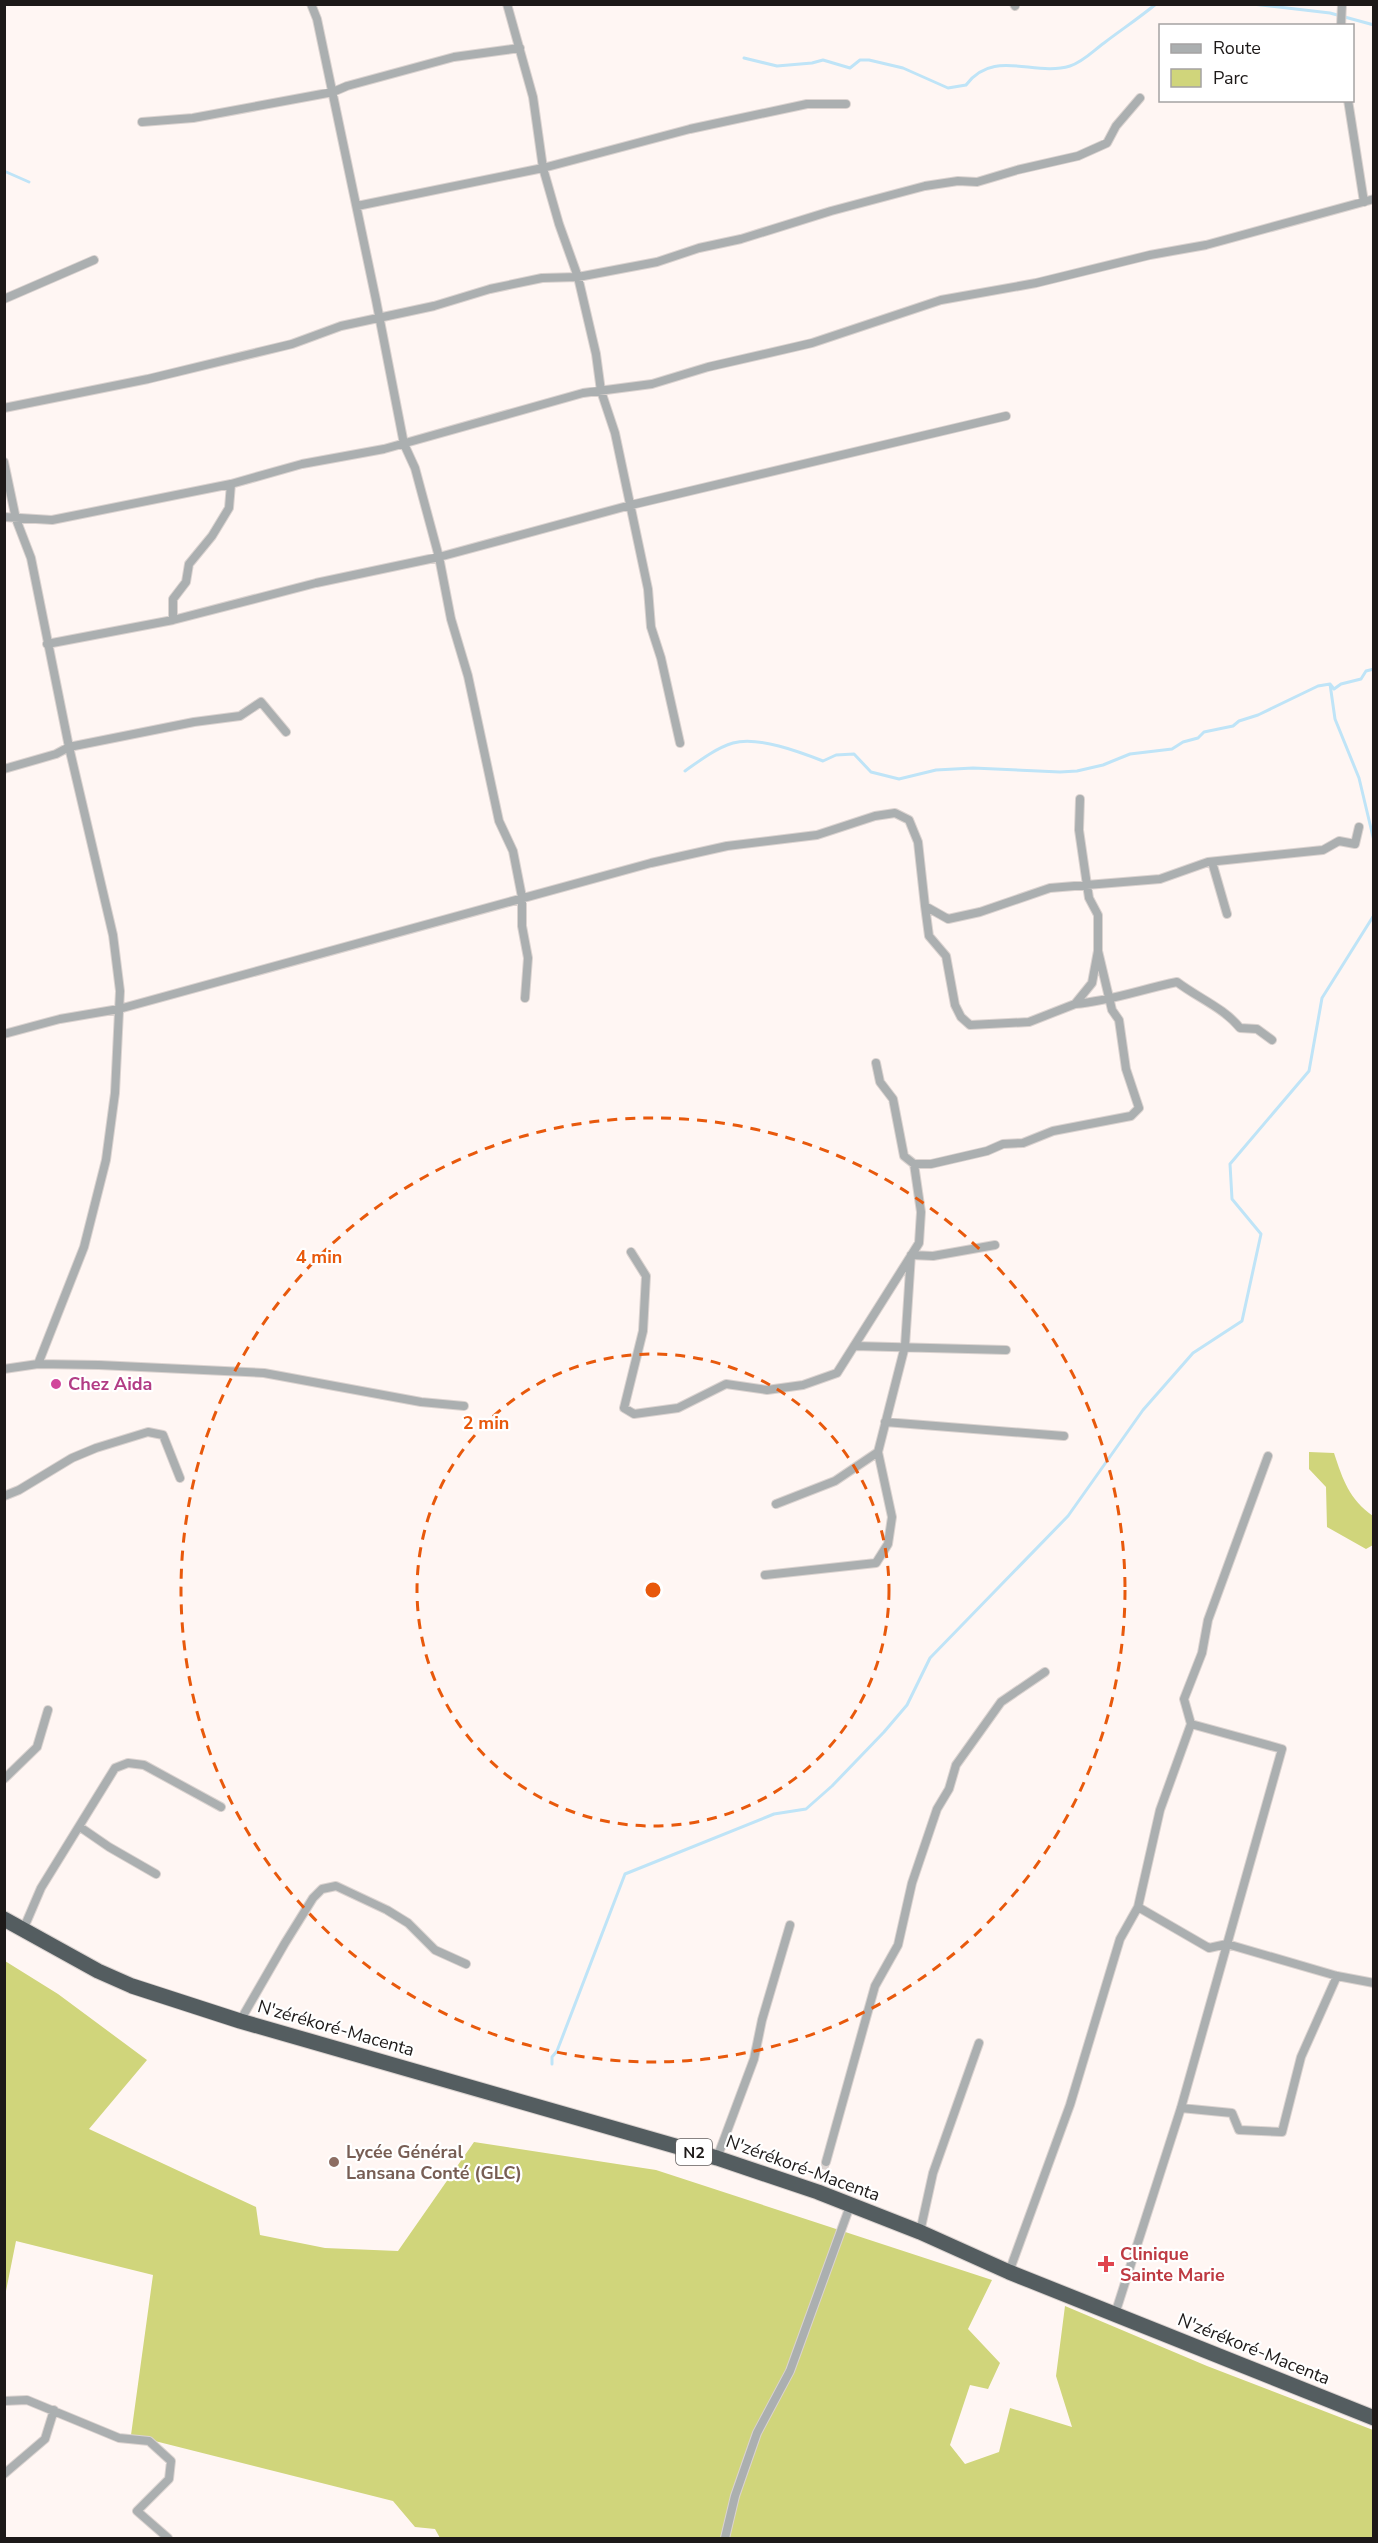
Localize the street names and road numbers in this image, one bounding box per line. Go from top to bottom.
street label: N'zérékoré-Macenta [255,1994,417,2062]
street label: N'zérékoré-Macenta [723,2129,883,2207]
road number: N2 [676,2139,712,2165]
street label: N'zérékoré-Macenta [1174,2307,1334,2391]

